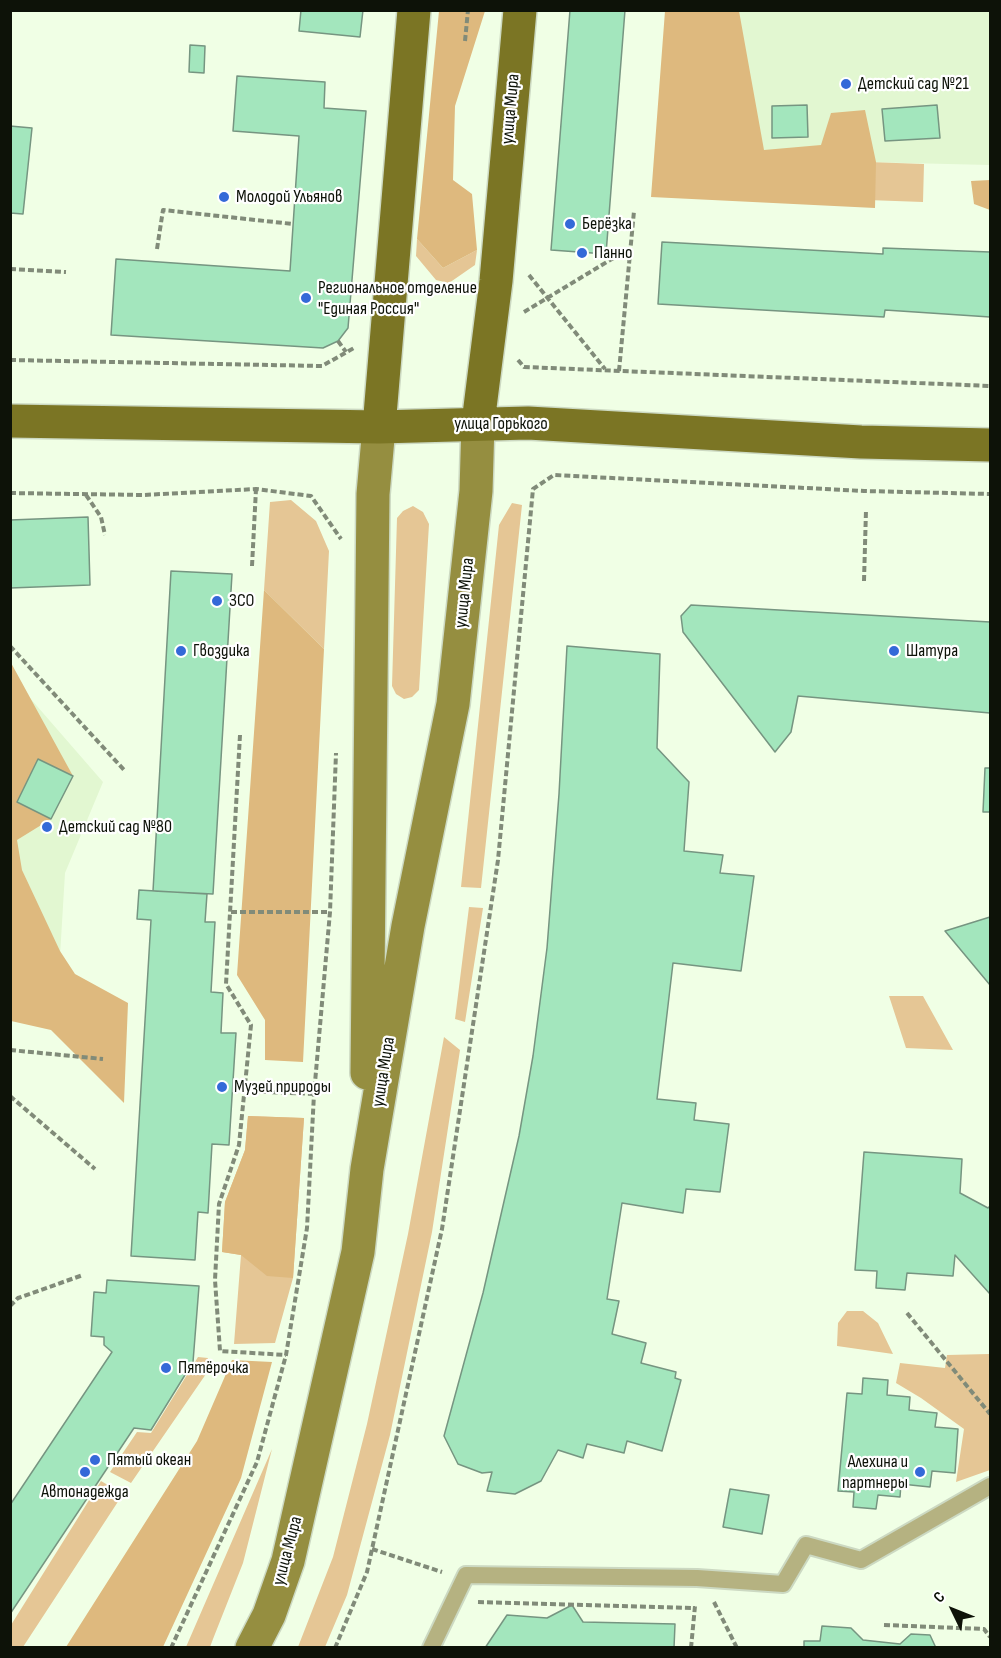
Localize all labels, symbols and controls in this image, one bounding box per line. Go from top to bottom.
street label: улица Мира [497,73,525,145]
place label: Детский сад №21 [858,73,969,95]
marker: Детский сад №21 [839,77,853,91]
place label: Молодой Ульянов [236,186,343,208]
marker: Молодой Ульянов [217,190,231,204]
place label: Берёзка [582,213,632,235]
marker: Берёзка [563,217,577,231]
place label: Панно [594,242,633,264]
marker: Панно [575,246,589,260]
place label: Региональное отделение "Единая Россия" [318,277,477,320]
marker: Региональное отделение "Единая Россия" [299,291,313,305]
street label: улица Горького [454,413,548,435]
street label: улица Мира [451,557,479,629]
place label: ЗСО [229,590,254,612]
marker: ЗСО [210,594,224,608]
place label: Гвоздика [193,640,250,662]
place label: Шатура [906,640,958,662]
marker: Гвоздика [174,644,188,658]
marker: Шатура [887,644,901,658]
place label: Детский сад №80 [59,816,172,838]
marker: Детский сад №80 [40,820,54,834]
street label: улица Мира [368,1035,400,1109]
place label: Музей природы [234,1076,331,1098]
marker: Музей природы [215,1080,229,1094]
place label: Пятёрочка [178,1357,249,1379]
marker: Пятёрочка [159,1361,173,1375]
place label: Пятый океан [107,1449,191,1471]
place label: Алехина и партнеры [842,1451,908,1494]
marker: Пятый океан [88,1453,102,1467]
marker: Автонадежда [78,1465,92,1479]
marker: Алехина и партнеры [913,1465,927,1479]
place label: Автонадежда [41,1481,129,1503]
street label: улица Мира [268,1514,308,1588]
north arrow [923,1580,983,1640]
text: С [930,1588,949,1607]

